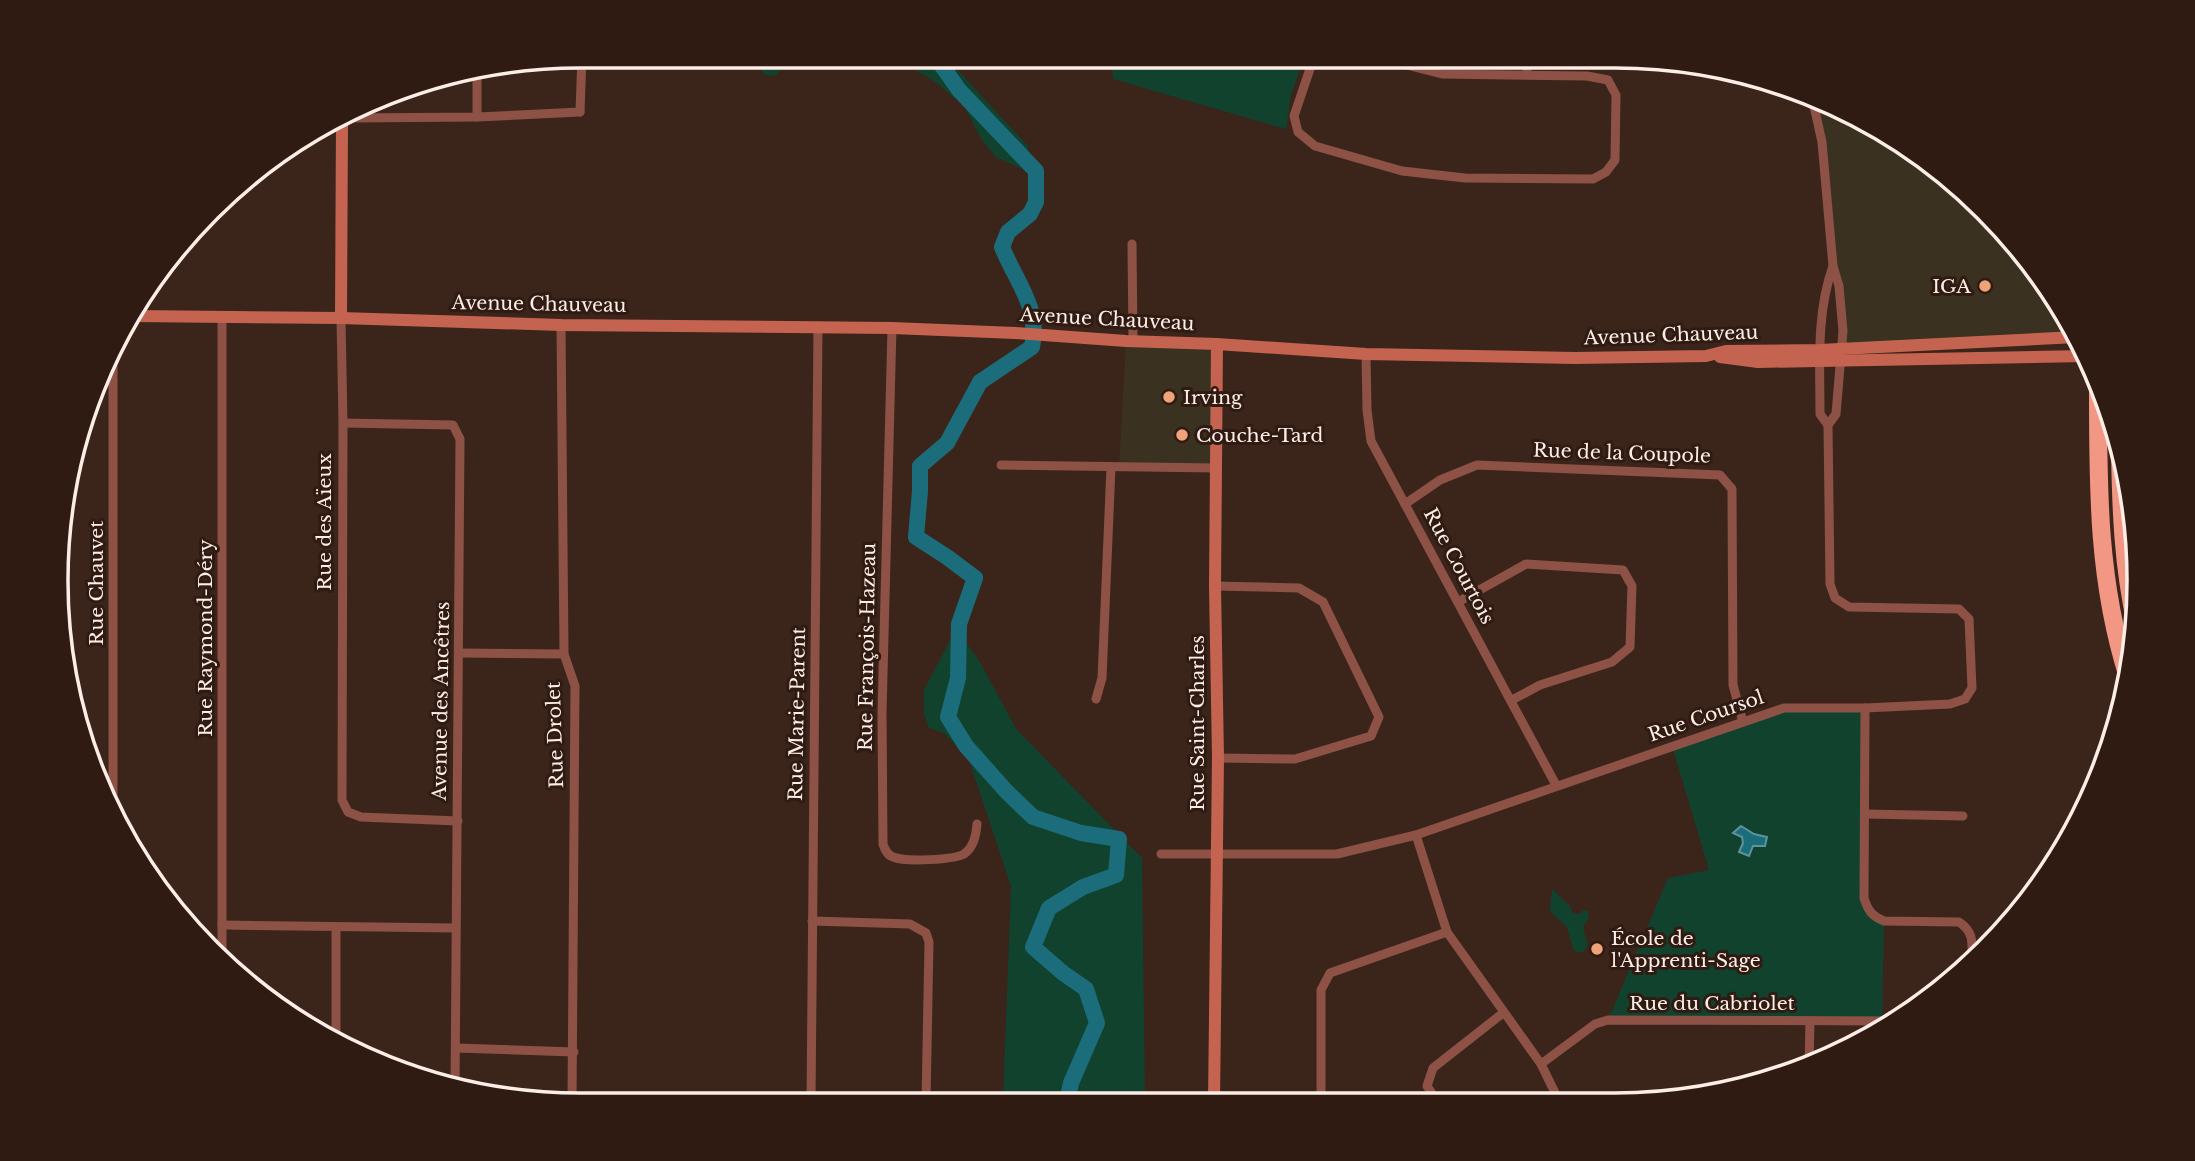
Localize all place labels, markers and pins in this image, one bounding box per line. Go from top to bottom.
place label: IGA [1932,275,1971,298]
marker: IGA [1977,278,1993,294]
place label: Irving [1183,386,1243,409]
marker: Irving [1161,389,1177,405]
place label: Couche-Tard [1196,424,1323,447]
marker: Couche-Tard [1174,427,1190,443]
place label: École de l'Apprenti-Sage [1611,927,1761,972]
marker: École de l'Apprenti-Sage [1589,941,1605,957]

